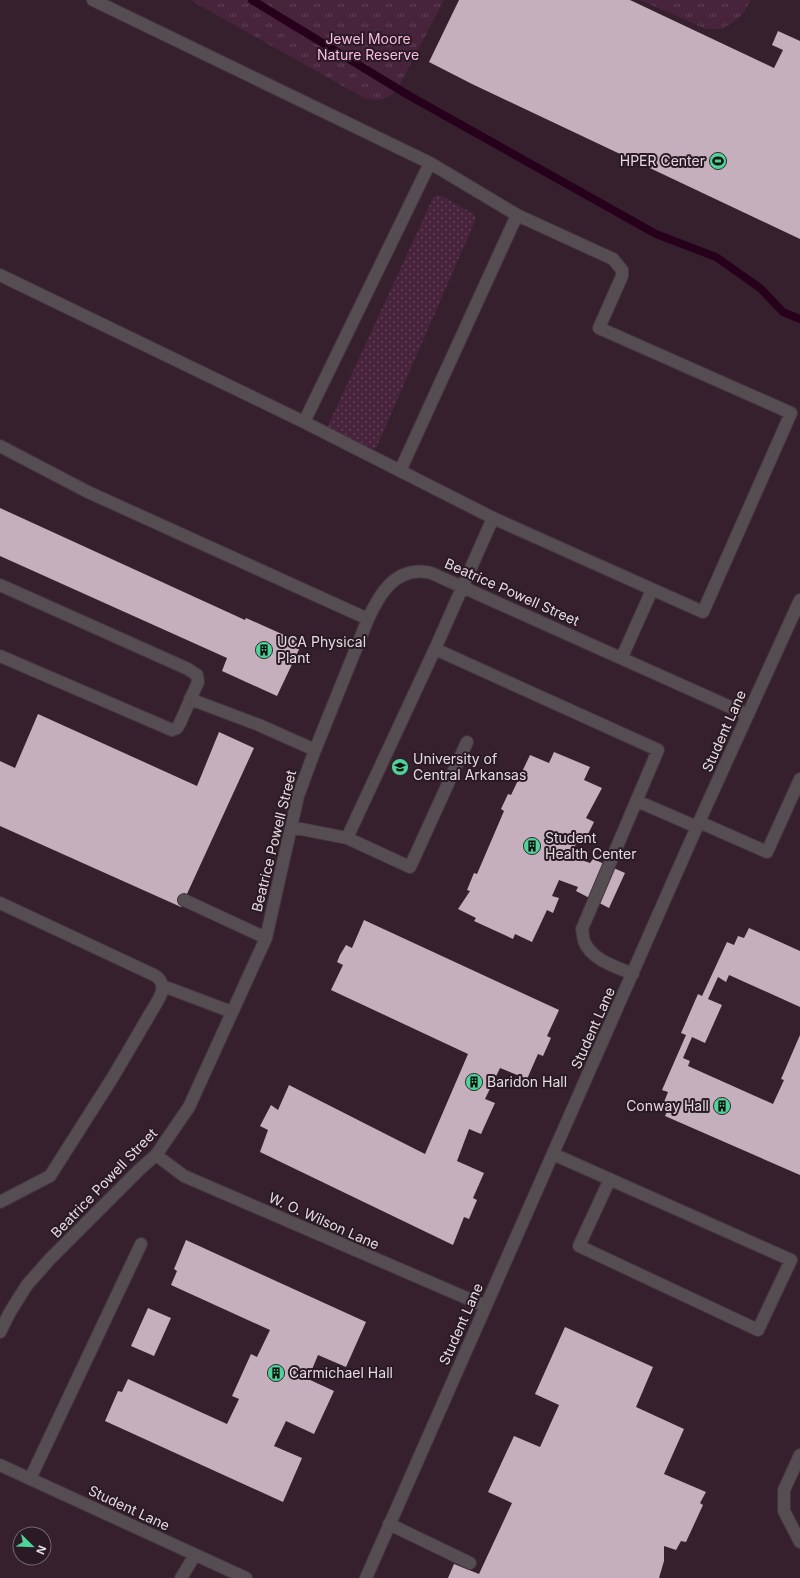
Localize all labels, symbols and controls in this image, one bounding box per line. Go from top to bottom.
park label: Jewel Moore Nature Reserve [317,30,419,63]
sports icon: HPER Center [708,151,728,171]
place label: HPER Center [620,152,705,169]
street label: Beatrice Powell Street [442,554,582,629]
place label: UCA Physical Plant [277,633,366,666]
building icon: UCA Physical Plant [254,640,274,660]
street label: Student Lane [698,687,749,774]
place label: University of Central Arkansas [413,750,526,783]
school or university icon: University of Central Arkansas [390,757,410,777]
street label: Beatrice Powell Street [248,768,299,914]
place label: Student Health Center [545,829,637,862]
building icon: Student Health Center [522,836,542,856]
street label: Student Lane [567,984,618,1071]
building icon: Baridon Hall [464,1072,484,1092]
place label: Baridon Hall [487,1073,567,1090]
building icon: Conway Hall [712,1096,732,1116]
place label: Conway Hall [626,1097,709,1114]
street label: Beatrice Powell Street [47,1124,161,1241]
street label: W. O. Wilson Lane [266,1189,382,1253]
street label: Student Lane [435,1280,486,1367]
building icon: Carmichael Hall [266,1363,286,1383]
place label: Carmichael Hall [289,1364,393,1381]
street label: Student Lane [86,1481,172,1534]
north arrow [12,1526,52,1566]
text: N [33,1543,49,1557]

